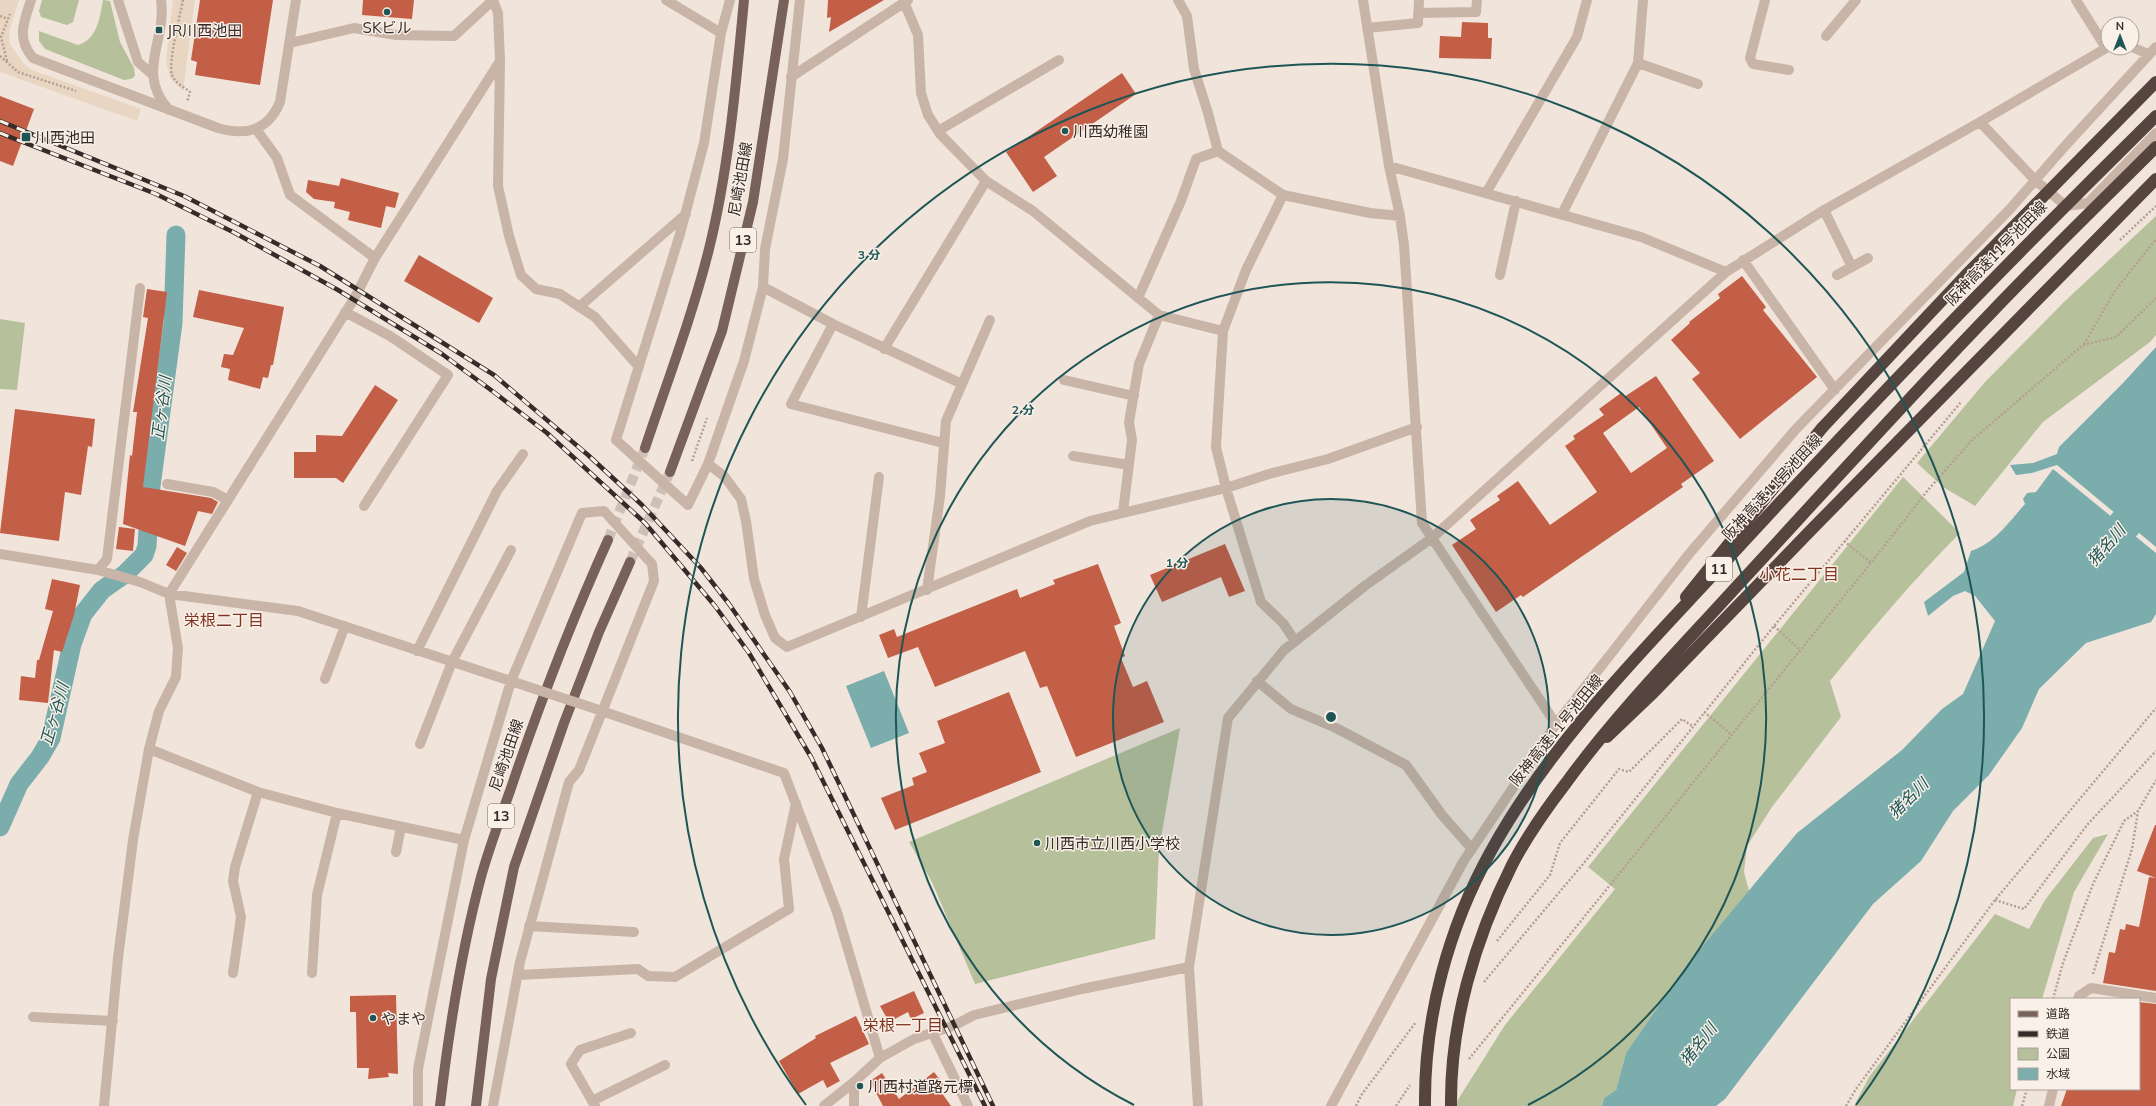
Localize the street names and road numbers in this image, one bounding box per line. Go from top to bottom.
street label: 尼崎池田線 [724,140,756,218]
street label: 阪神高速11号池田線 [1941,197,2051,309]
road number: 13 [730,228,756,252]
street label: 阪神高速11号池田線 [1718,430,1826,544]
road number: 11 [1706,557,1732,581]
street label: 阪神高速11号池田線 [1505,670,1607,790]
street label: 尼崎池田線 [485,716,527,794]
road number: 13 [488,804,514,828]

